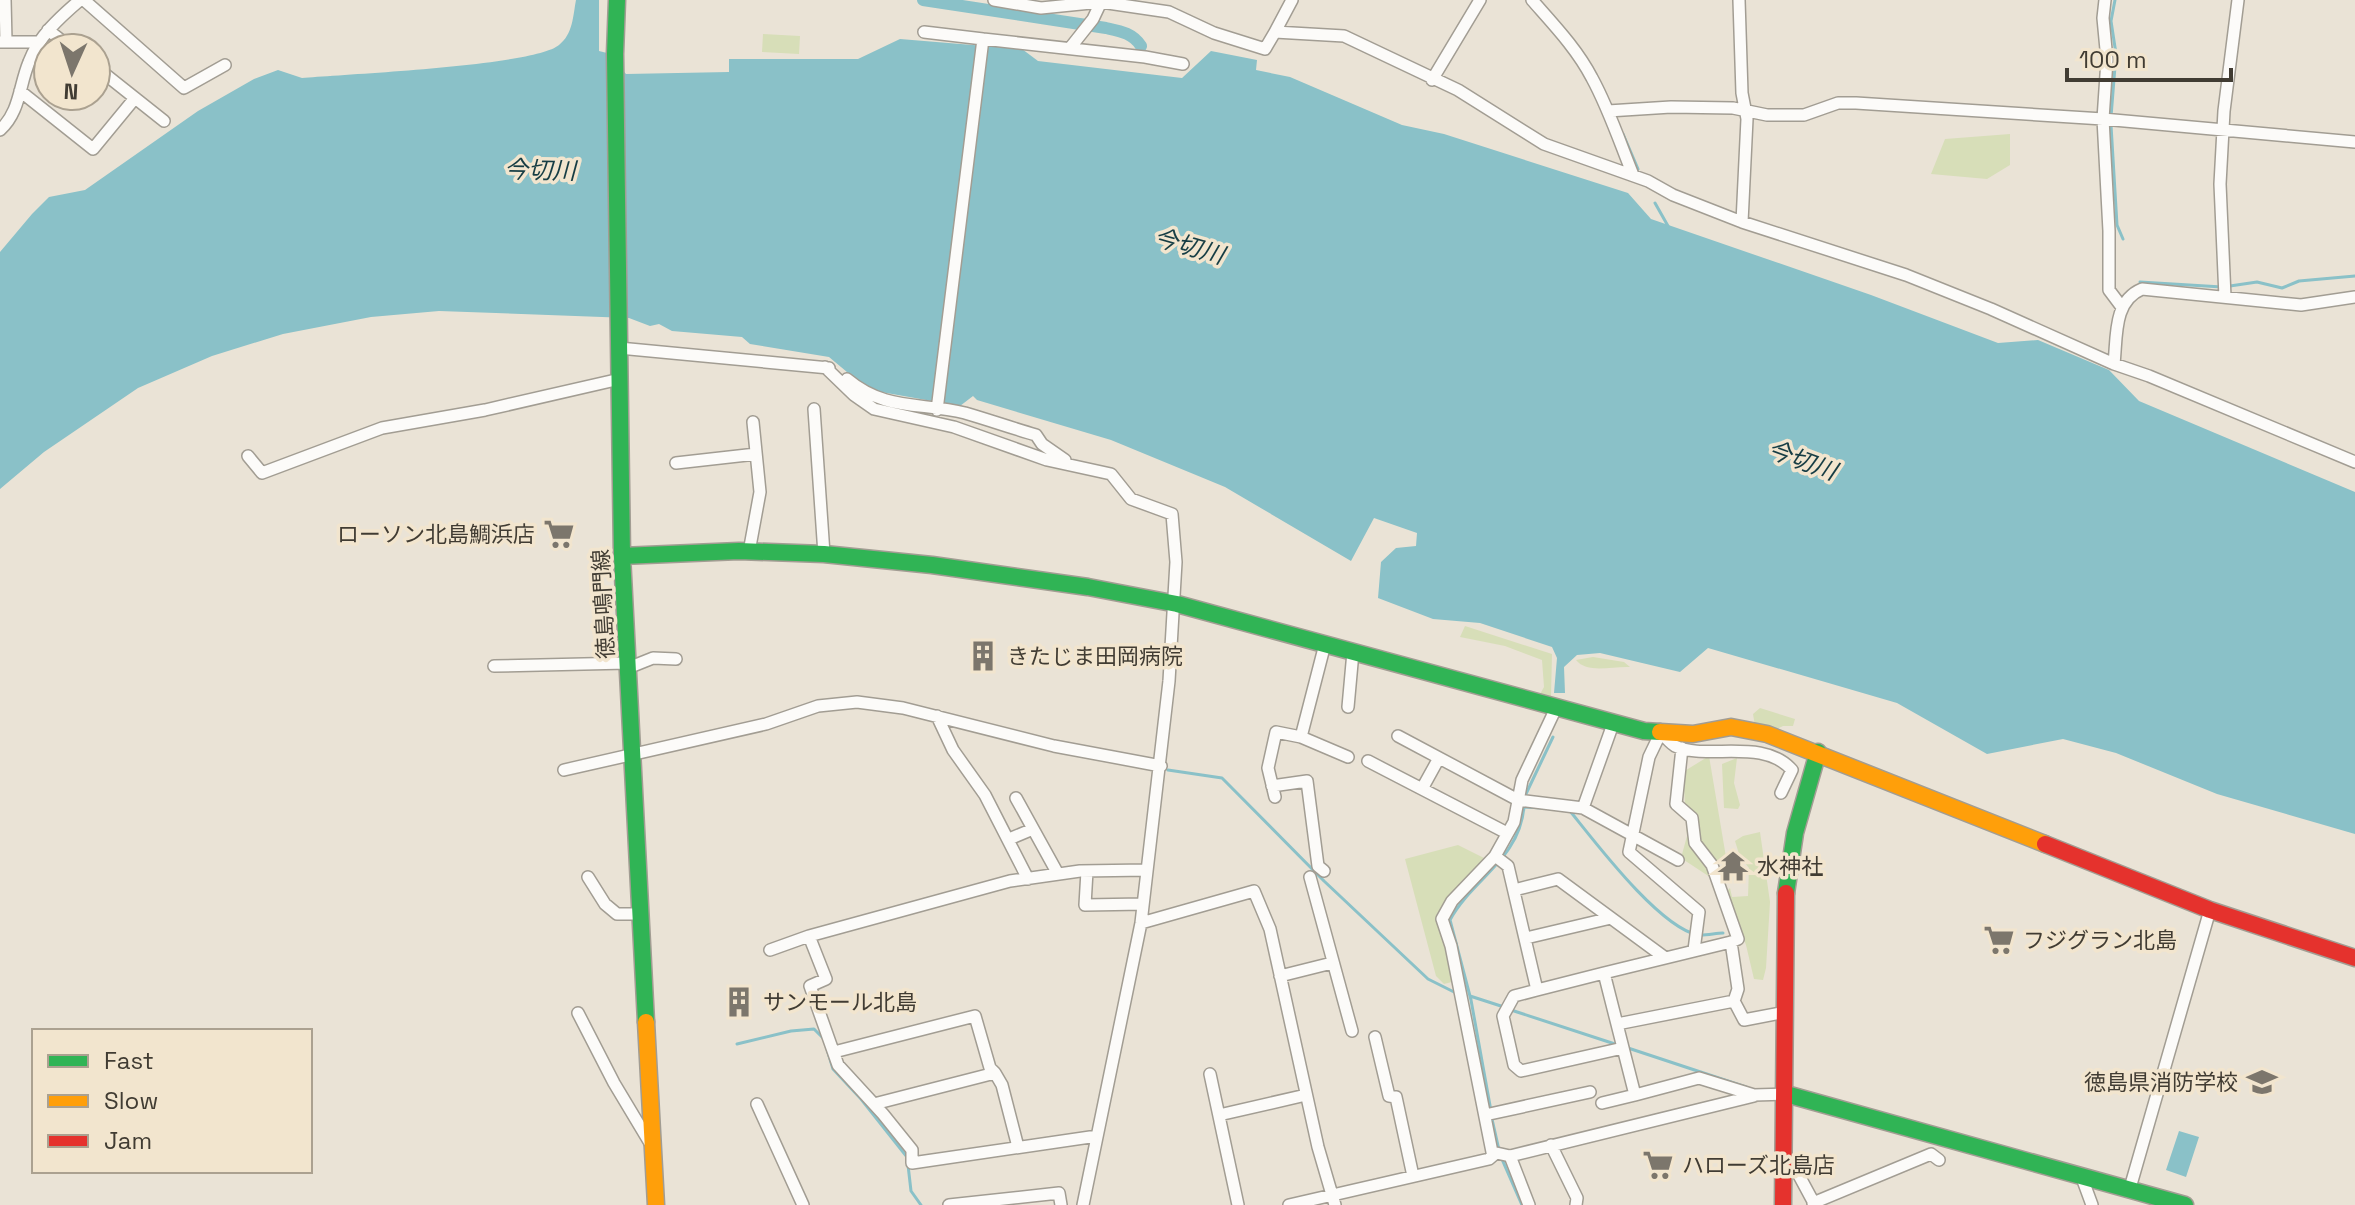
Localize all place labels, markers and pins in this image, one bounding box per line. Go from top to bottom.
supermarket icon: ローソン北島鯛浜店 [542,517,576,551]
place label: ローソン北島鯛浜店 [337,520,535,548]
building icon: きたじま田岡病院 [966,639,1000,673]
place label: きたじま田岡病院 [1007,642,1183,670]
temple icon: 水神社 [1716,849,1750,883]
place label: 水神社 [1757,852,1823,880]
supermarket icon: フジグラン北島 [1982,923,2016,957]
place label: フジグラン北島 [2023,926,2177,954]
building icon: サンモール北島 [722,985,756,1019]
place label: サンモール北島 [763,988,917,1016]
school or university icon: 徳島県消防学校 [2245,1065,2279,1099]
place label: 徳島県消防学校 [2084,1068,2238,1096]
supermarket icon: ハローズ北島店 [1641,1148,1675,1182]
place label: ハローズ北島店 [1682,1151,1835,1179]

